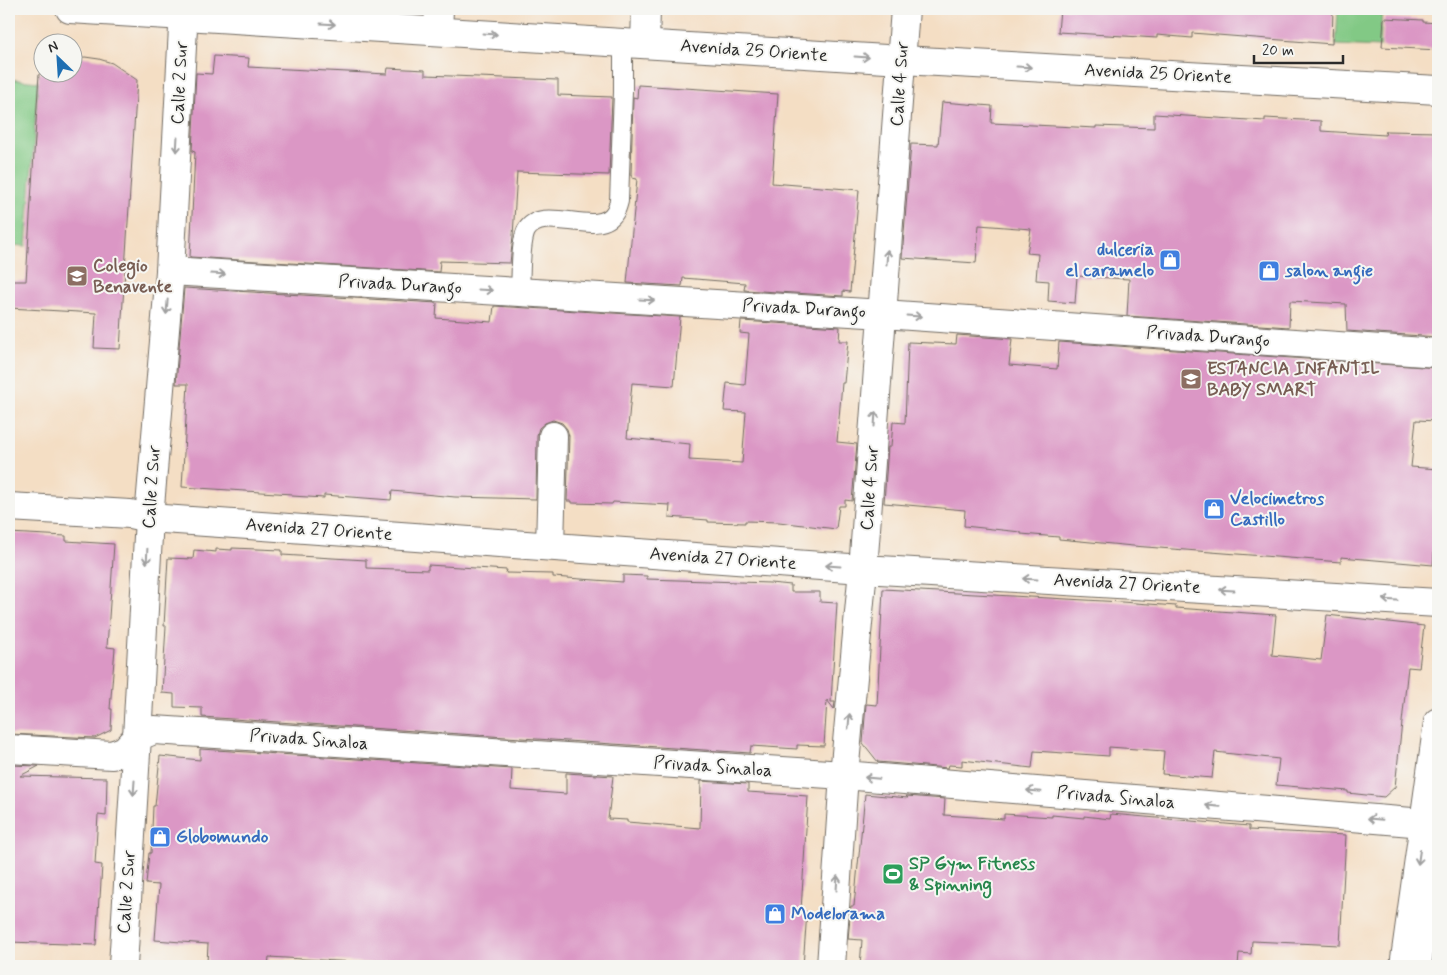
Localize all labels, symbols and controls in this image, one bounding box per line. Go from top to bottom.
one-way arrow [320,20,336,29]
one-way arrow [482,30,498,39]
north arrow [32,32,82,82]
scale bar [1254,32,1343,64]
street label: Avenida 25 Oriente [679,34,829,68]
text: N [45,37,61,57]
street label: Calle 2 Sur [166,40,194,125]
street label: Calle 4 Sur [885,40,915,127]
text: 20 m [1262,41,1294,61]
one-way arrow [854,53,870,62]
street label: Avenida 25 Oriente [1084,58,1233,90]
one-way arrow [1016,62,1032,71]
one-way arrow [172,137,181,153]
place label: dulceria el caramelo [1065,238,1154,283]
shop icon: dulceria el caramelo [1158,248,1182,272]
one-way arrow [882,250,892,266]
place label: Colegio Benavente [93,254,172,299]
shop icon: salon angie [1257,259,1281,283]
place label: salon angie [1284,259,1373,285]
school or university icon: Colegio Benavente [65,264,89,288]
one-way arrow [210,270,226,279]
street label: Privada Durango [338,270,462,302]
one-way arrow [477,286,493,295]
street label: Privada Durango [742,294,866,326]
one-way arrow [639,295,655,304]
one-way arrow [162,299,171,315]
one-way arrow [906,311,922,321]
street label: Privada Durango [1145,321,1271,355]
place label: ESTANCIA INFANTIL BABY SMART [1207,357,1380,402]
school or university icon: ESTANCIA INFANTIL BABY SMART [1179,367,1203,391]
one-way arrow [870,412,879,428]
street label: Calle 2 Sur [137,444,167,529]
street label: Calle 4 Sur [855,444,885,531]
place label: Velocimetros Castillo [1230,487,1324,532]
shop icon: Velocimetros Castillo [1202,497,1226,521]
street label: Avenida 27 Oriente [245,513,393,547]
street label: Avenida 27 Oriente [649,542,797,576]
one-way arrow [142,548,151,564]
one-way arrow [825,562,841,571]
street label: Avenida 27 Oriente [1053,568,1201,600]
one-way arrow [1022,574,1038,583]
one-way arrow [1220,586,1236,595]
one-way arrow [1382,596,1398,605]
one-way arrow [844,713,854,729]
street label: Privada Sinaloa [249,724,369,756]
street label: Privada Sinaloa [653,751,773,783]
one-way arrow [864,773,880,782]
one-way arrow [129,780,139,796]
street label: Privada Sinaloa [1056,781,1176,815]
one-way arrow [1026,786,1042,796]
one-way arrow [1205,801,1221,810]
one-way arrow [1367,814,1383,824]
shop icon: Globomundo [148,825,172,849]
place label: Globomundo [176,825,269,849]
street label: Calle 2 Sur [112,849,142,934]
one-way arrow [1414,849,1424,865]
place label: SP Gym Fitness & Spinning [909,852,1035,899]
sports icon: SP Gym Fitness & Spinning [881,862,905,886]
one-way arrow [832,875,841,891]
shop icon: Modelorama [763,902,787,926]
place label: Modelorama [791,902,885,926]

